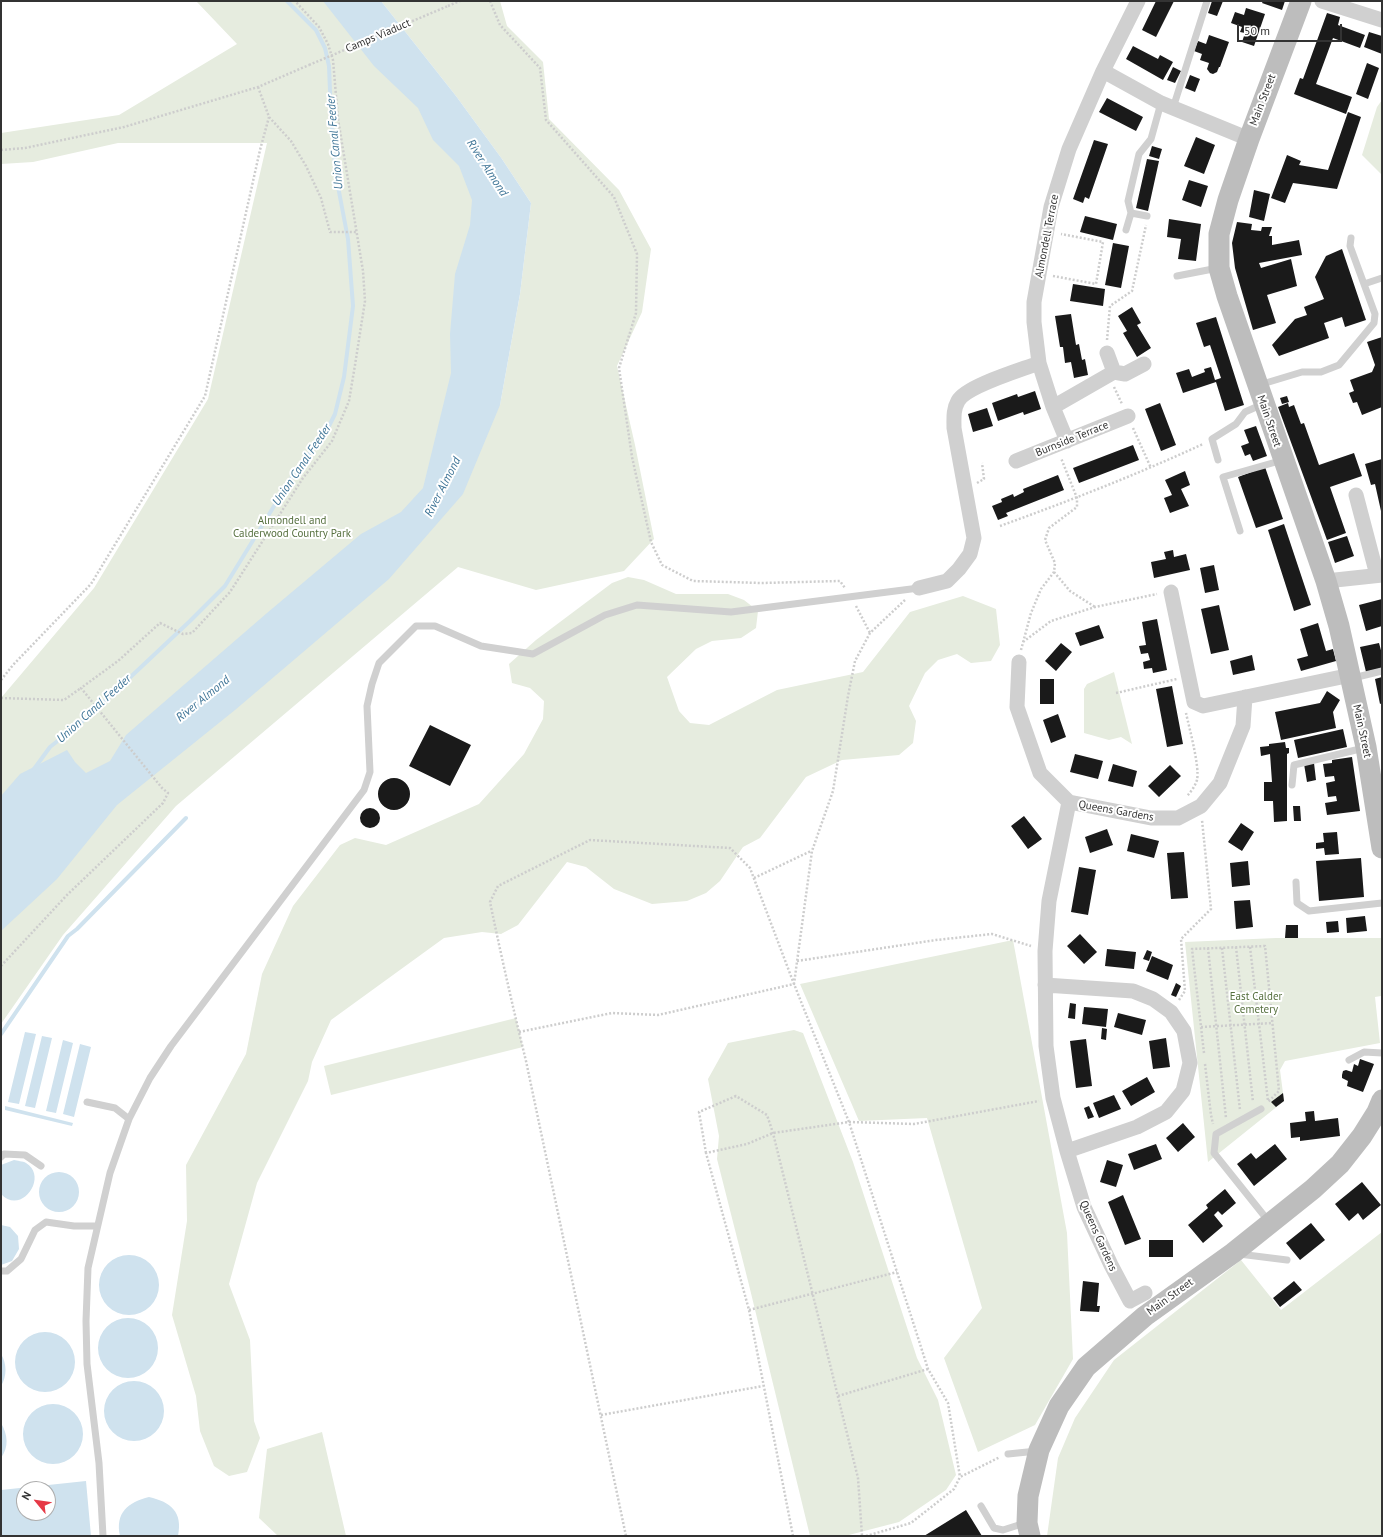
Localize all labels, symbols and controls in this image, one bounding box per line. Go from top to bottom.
street label: Camps Viaduct [344,16,412,56]
scale bar [1239,16,1344,42]
text: 50 m [1244,23,1270,38]
street label: Main Street [1247,72,1279,128]
water label: Union Canal Feeder [324,94,346,190]
water label: River Almond [463,137,511,199]
street label: Almondell Terrace [1032,193,1062,279]
street label: Main Street [1254,393,1284,449]
street label: Burnside Terrace [1034,418,1110,460]
water label: Union Canal Feeder [269,421,335,509]
water label: River Almond [422,455,464,519]
park label: Almondell and Calderwood Country Park [233,514,351,540]
water label: Union Canal Feeder [54,672,134,746]
water label: River Almond [173,673,233,725]
street label: Main Street [1350,703,1374,759]
street label: Queens Gardens [1077,798,1155,824]
park label: East Calder Cemetery [1230,990,1282,1016]
street label: Queens Gardens [1076,1199,1120,1273]
street label: Main Street [1144,1276,1196,1318]
north arrow [16,1481,56,1521]
text: N [18,1489,34,1502]

